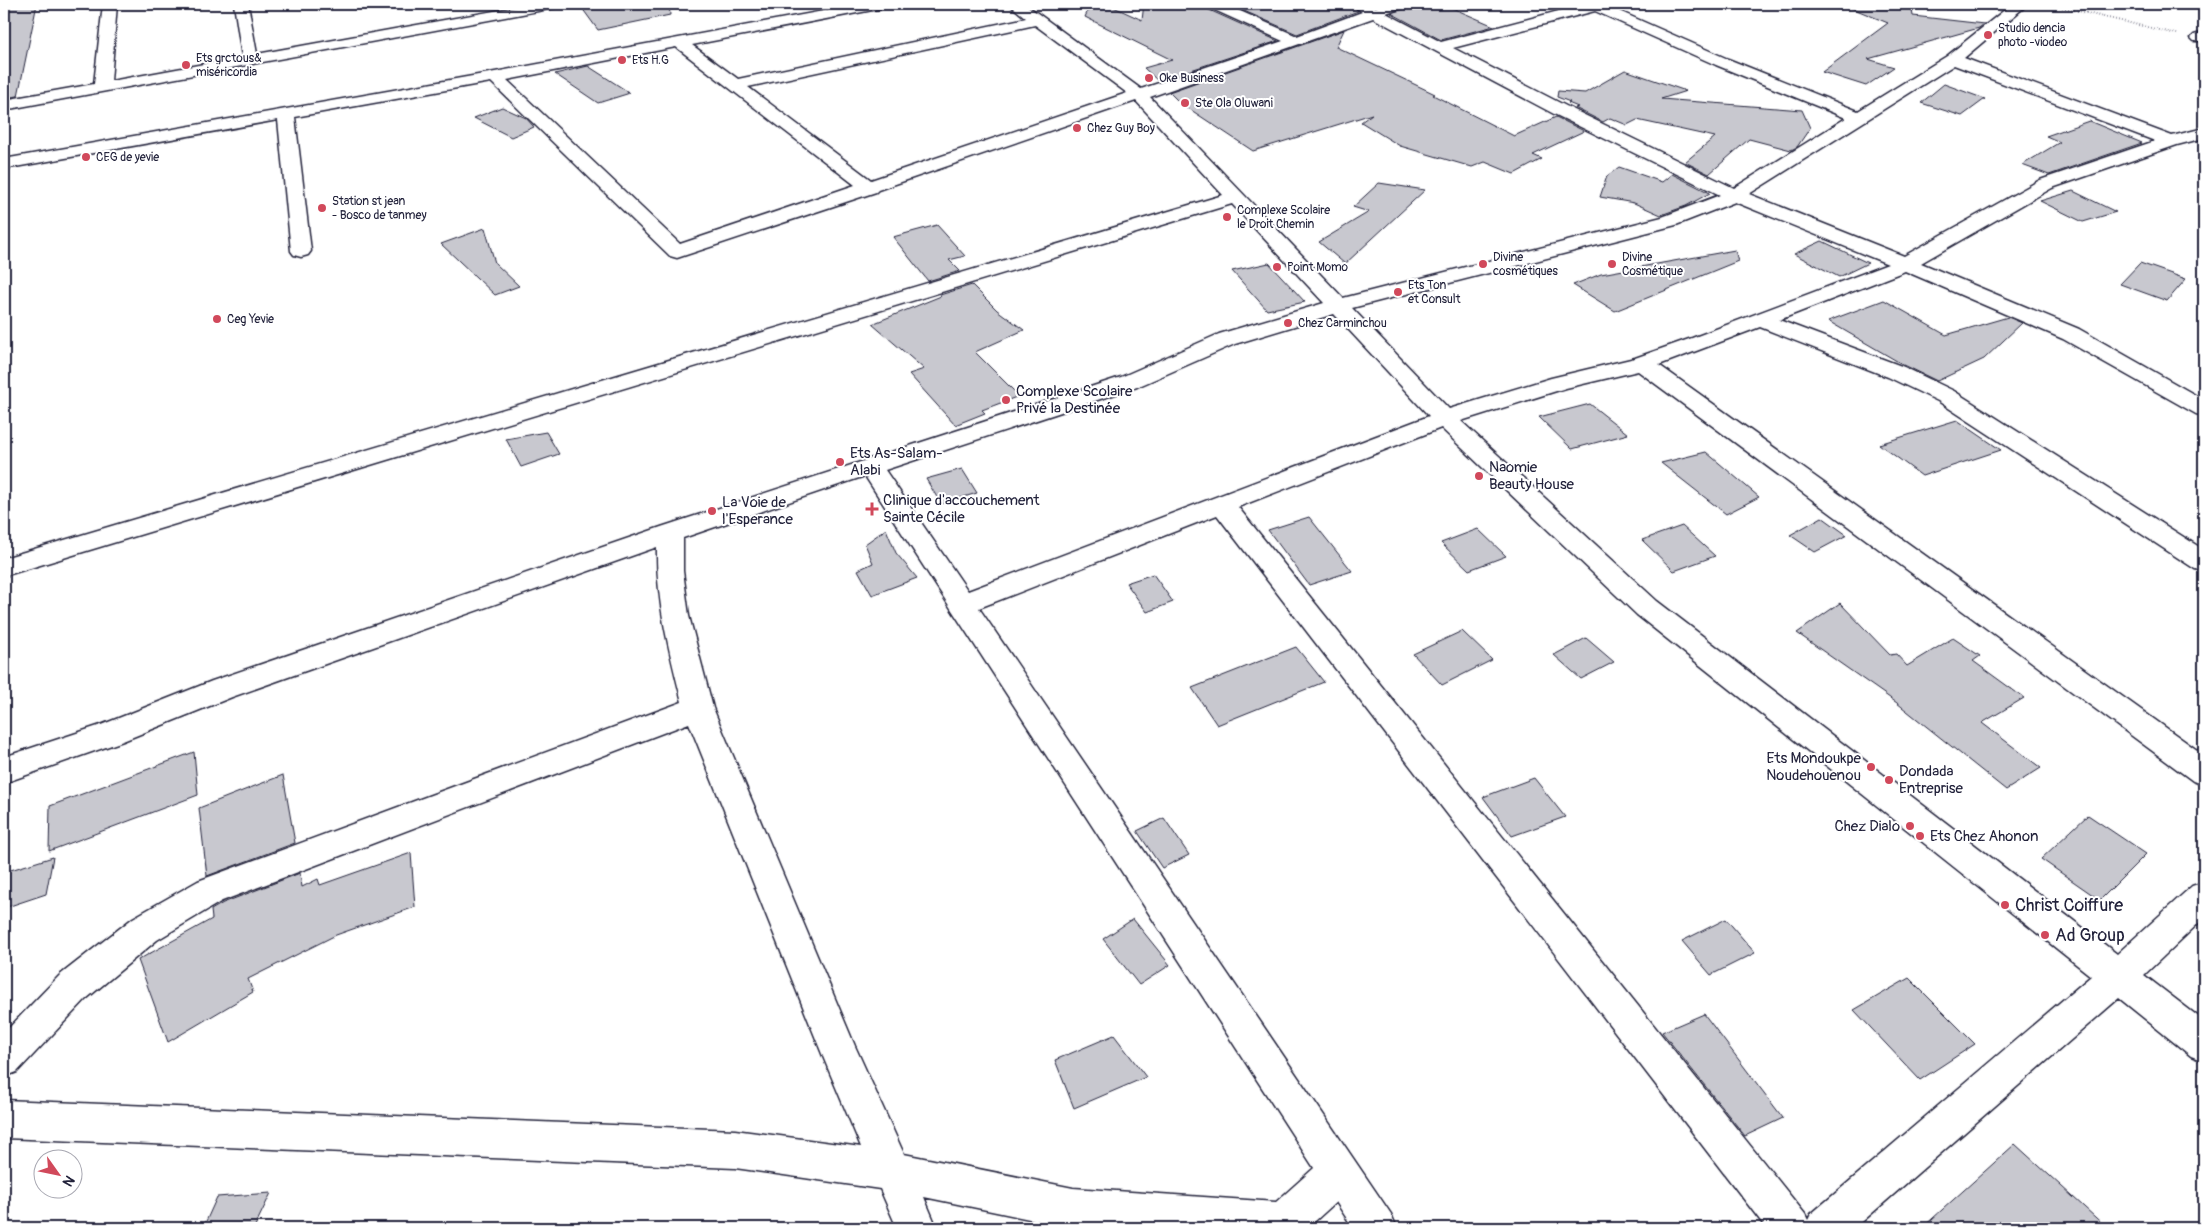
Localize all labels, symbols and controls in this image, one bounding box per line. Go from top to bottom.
place label: Studio dencia photo -viodeo [1998,21,2068,50]
marker: Studio dencia photo -viodeo [1982,29,1994,41]
place label: Ets grctous& miséricordia [196,51,262,80]
place label: Ets H.G [632,53,669,68]
marker: Ets H.G [616,54,628,66]
marker: Ets grctous& miséricordia [180,59,192,71]
place label: Oke Business [1159,71,1224,86]
marker: Oke Business [1143,72,1155,84]
place label: Ste Ola Oluwani [1195,96,1273,111]
marker: Ste Ola Oluwani [1179,97,1191,109]
place label: Chez Guy Boy [1087,121,1155,136]
marker: Chez Guy Boy [1071,122,1083,134]
place label: CEG de yevie [96,150,159,165]
marker: CEG de yevie [80,151,92,163]
place label: Station st jean - Bosco de tanmey [332,194,427,223]
marker: Station st jean - Bosco de tanmey [316,202,328,214]
place label: Complexe Scolaire le Droit Chemin [1237,203,1330,232]
marker: Complexe Scolaire le Droit Chemin [1221,211,1233,223]
place label: Divine cosmétiques [1493,250,1558,279]
place label: Divine Cosmétique [1622,250,1683,279]
marker: Divine cosmétiques [1477,258,1489,270]
marker: Divine Cosmétique [1606,258,1618,270]
place label: Point Momo [1287,260,1349,275]
marker: Point Momo [1271,261,1283,273]
place label: Ets Ton et Consult [1408,278,1461,307]
marker: Ets Ton et Consult [1392,286,1404,298]
place label: Ceg Yevie [227,312,274,327]
marker: Ceg Yevie [211,313,223,325]
place label: Chez Carminchou [1298,316,1387,331]
marker: Chez Carminchou [1282,317,1294,329]
place label: Complexe Scolaire Privé la Destinée [1016,382,1133,418]
marker: Complexe Scolaire Privé la Destinée [1000,394,1012,406]
place label: Ets As-Salam- Alabi [850,444,943,480]
marker: Ets As-Salam- Alabi [834,456,846,468]
place label: Naomie Beauty House [1489,458,1575,494]
marker: Naomie Beauty House [1473,470,1485,482]
place label: Clinique d'accouchement Sainte Cécile [883,491,1041,527]
place label: La Voie de l'Esperance [722,493,794,529]
marker: Clinique d'accouchement Sainte Cécile [865,502,879,516]
marker: La Voie de l'Esperance [706,505,718,517]
place label: Ets Mondoukpe Noudehouenou [1766,749,1862,785]
marker: Ets Mondoukpe Noudehouenou [1865,761,1877,773]
place label: Dondada Entreprise [1899,762,1963,798]
marker: Dondada Entreprise [1883,774,1895,786]
place label: Chez Dialo [1835,817,1900,836]
marker: Chez Dialo [1904,820,1916,832]
place label: Ets Chez Ahonon [1930,827,2038,846]
marker: Ets Chez Ahonon [1914,830,1926,842]
place label: Christ Coiffure [2015,894,2123,917]
marker: Christ Coiffure [1999,899,2011,911]
place label: Ad Group [2055,924,2125,947]
marker: Ad Group [2039,929,2051,941]
north arrow [32,1150,82,1200]
text: N [59,1172,78,1189]

